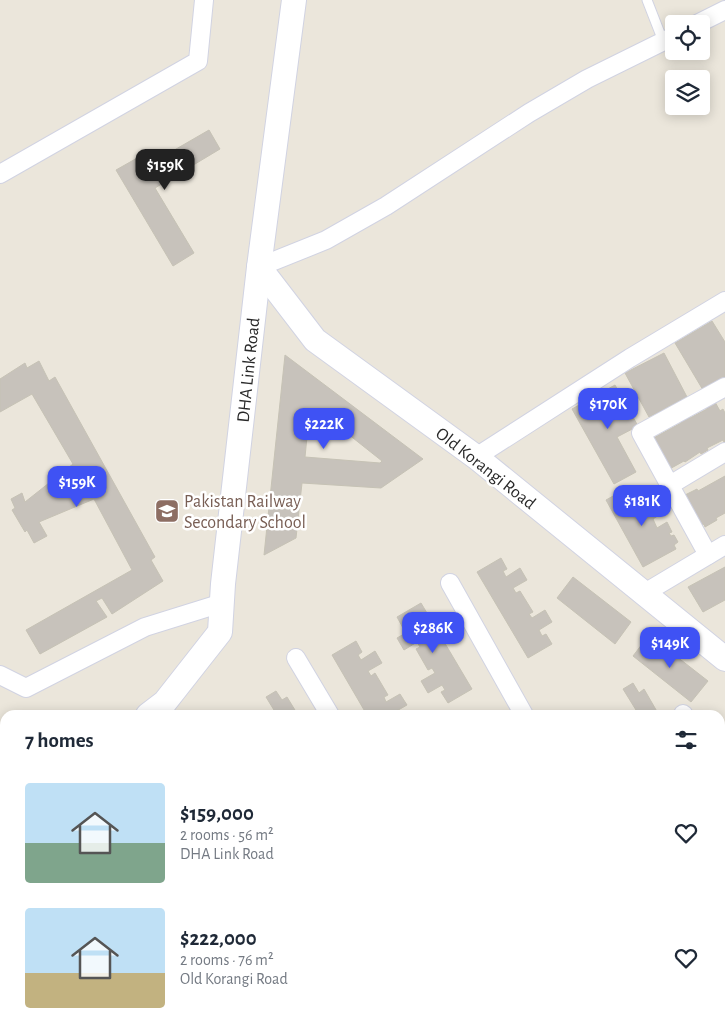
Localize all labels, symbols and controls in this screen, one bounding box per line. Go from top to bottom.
map controls [665,15,710,115]
button: locate [665,15,710,60]
button: layers [665,70,710,115]
pin: $159K [130,148,200,191]
text: $159K [147,157,183,173]
street label: DHA Link Road [235,317,263,423]
pin: $170K [573,388,643,430]
text: $170K [589,396,627,412]
pin: $222K [289,408,359,450]
text: $222K [304,416,344,432]
street label: Old Korangi Road [432,424,539,513]
pin: $159K [42,466,112,508]
text: $159K [59,474,95,490]
pin: $181K [607,484,677,527]
place label: Pakistan Railway Secondary School [184,493,306,532]
text: $181K [624,493,660,509]
school or university icon: Pakistan Railway Secondary School [154,498,180,524]
pin: $286K [398,612,468,654]
text: $286K [413,620,453,636]
pin: $149K [635,626,705,669]
text: $149K [651,635,689,651]
icon: filters [672,726,700,754]
text: 7 homes [25,730,94,751]
icon: home [65,803,125,863]
text: $159,000 [180,803,254,824]
icon: heart [672,819,700,847]
text: 2 rooms · 56 m² [180,827,274,843]
text: DHA Link Road [180,846,274,862]
icon: home [65,928,125,988]
text: $222,000 [180,928,257,949]
icon: heart [672,944,700,972]
text: 2 rooms · 76 m² [180,952,274,968]
text: Old Korangi Road [180,971,288,987]

